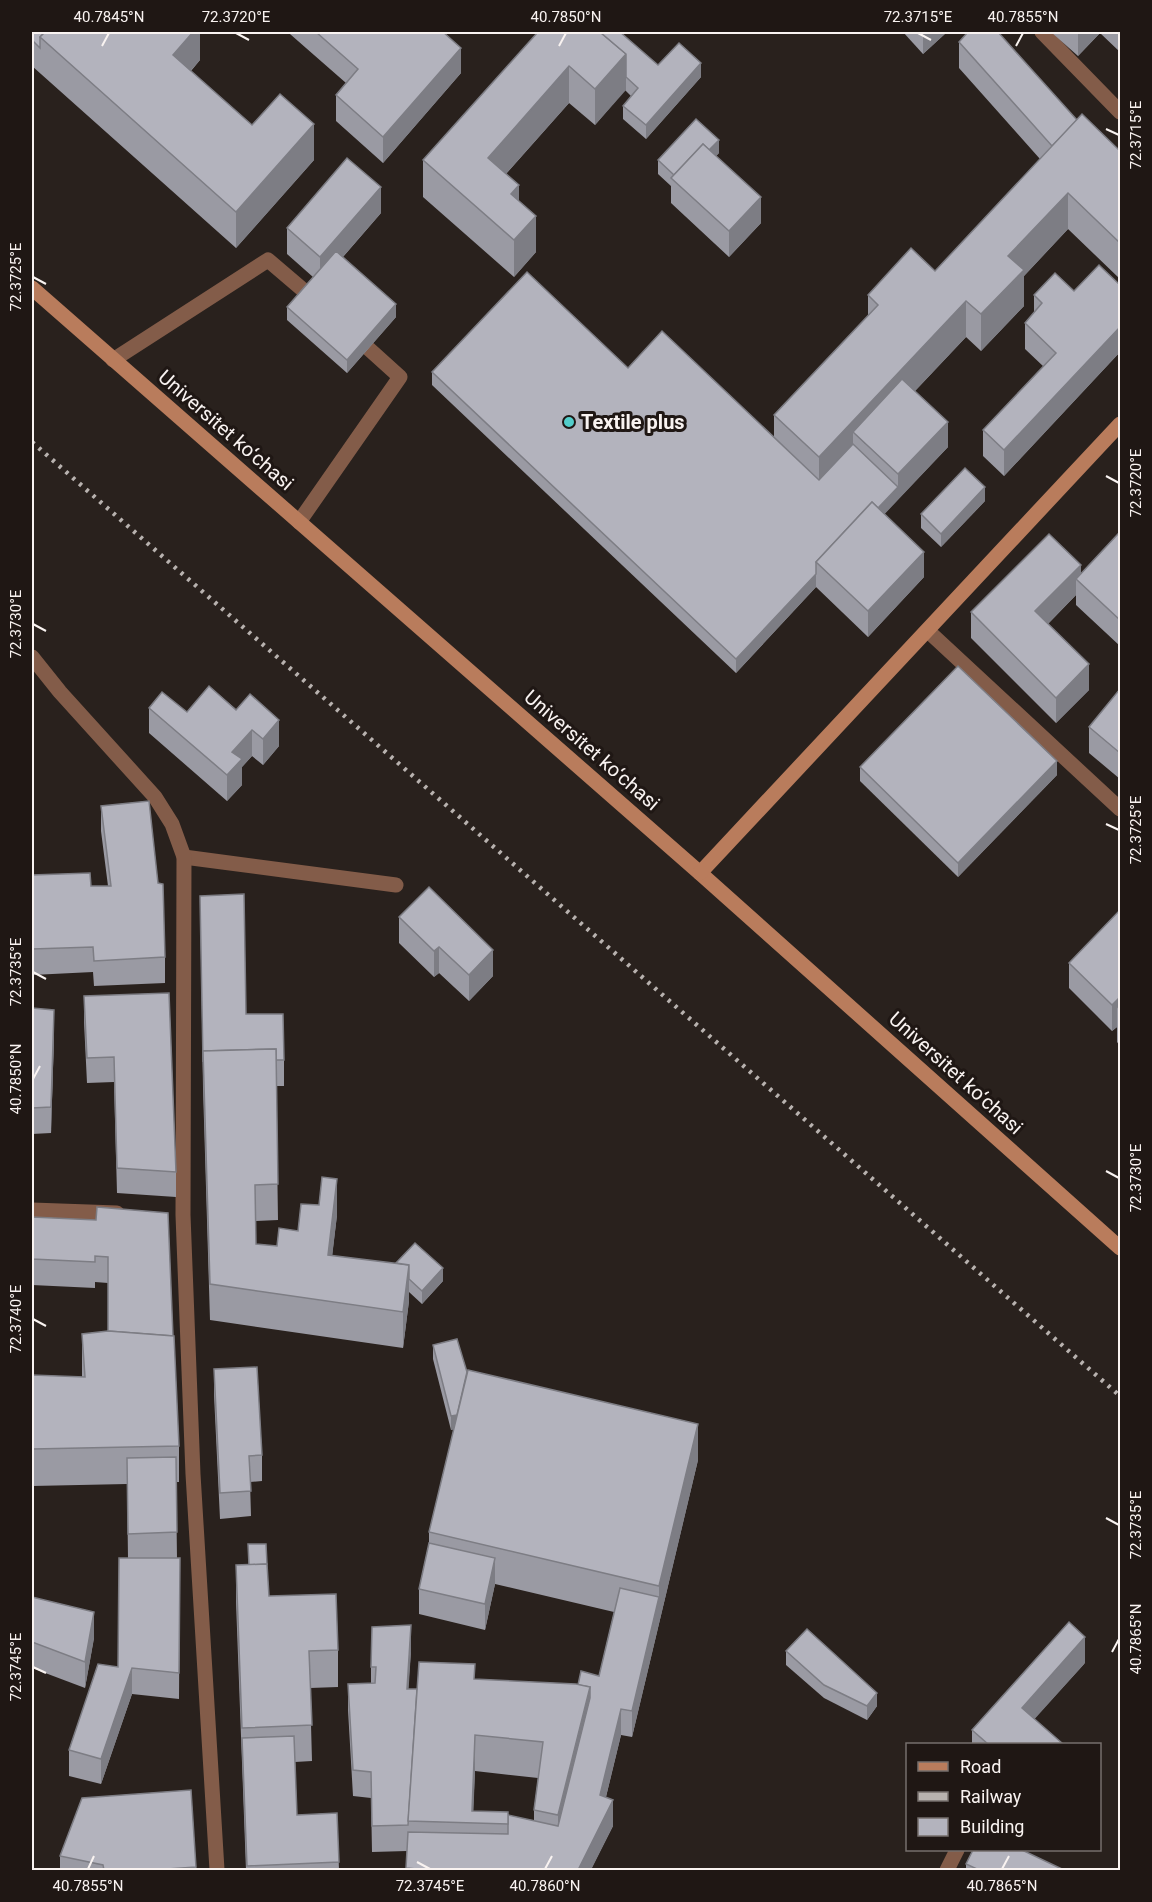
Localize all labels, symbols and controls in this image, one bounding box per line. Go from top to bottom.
text: 40.7845°N [74,8,144,26]
text: 72.3720°E [202,8,271,26]
text: 40.7850°N [531,8,601,26]
text: 72.3715°E [884,8,953,26]
text: 40.7855°N [988,8,1058,26]
text: 72.3715°E [1127,100,1145,169]
text: 72.3725°E [7,242,25,311]
street label: Universitet kо‘chasi [153,365,299,495]
place label: Textile plus [581,410,685,434]
marker: Textile plus [562,415,576,429]
text: 72.3720°E [1127,448,1145,517]
text: 72.3730°E [7,589,25,658]
street label: Universitet kо‘chasi [519,685,665,815]
text: 72.3725°E [1127,795,1145,864]
text: 72.3735°E [7,937,25,1006]
street label: Universitet kо‘chasi [884,1007,1028,1139]
text: 40.7850°N [7,1044,25,1114]
text: 72.3730°E [1127,1143,1145,1212]
text: 72.3740°E [7,1284,25,1353]
text: 72.3735°E [1127,1490,1145,1559]
text: 40.7865°N [1127,1604,1145,1674]
text: 72.3745°E [7,1632,25,1701]
legend [906,1743,1101,1851]
text: Road [960,1756,1001,1777]
text: Railway [960,1786,1022,1807]
text: Building [960,1816,1024,1837]
text: 40.7855°N [53,1877,123,1895]
text: 72.3745°E [396,1877,465,1895]
text: 40.7860°N [510,1877,580,1895]
text: 40.7865°N [967,1877,1037,1895]

